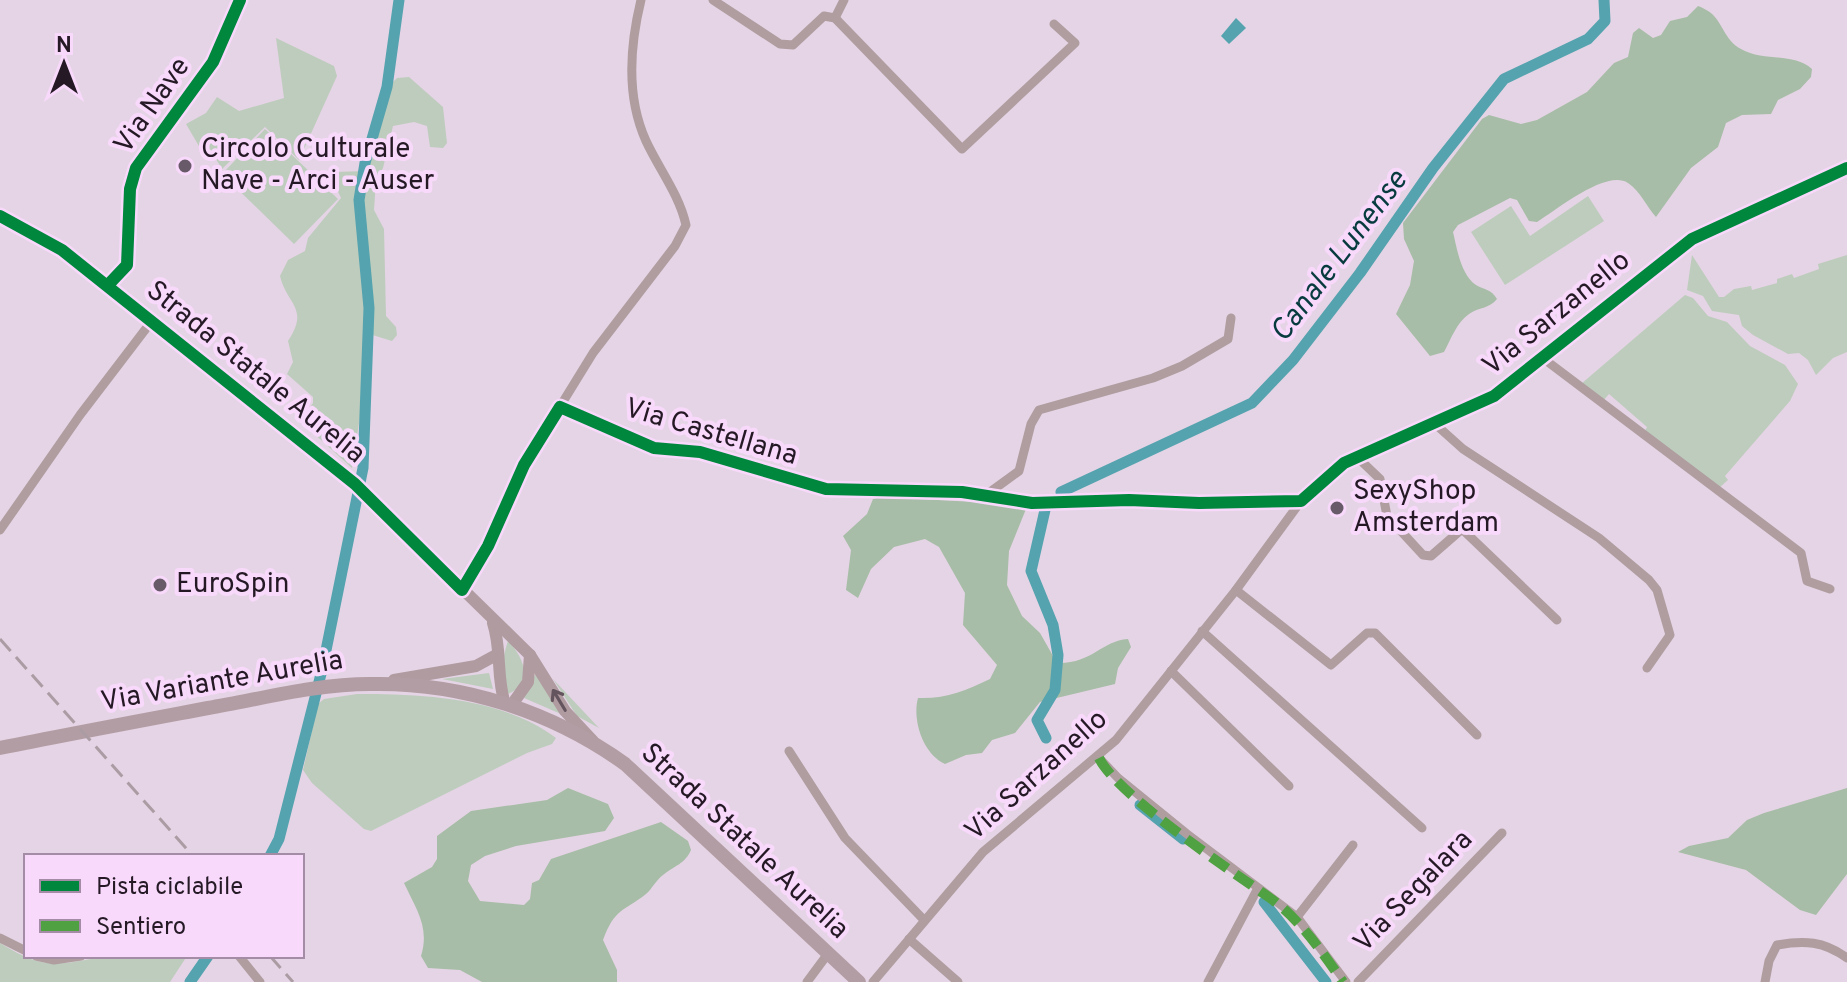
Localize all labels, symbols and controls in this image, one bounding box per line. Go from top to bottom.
north arrow [24,24,104,104]
text: N [56,33,72,60]
street label: Via Nave [107,51,199,161]
place label: Circolo Culturale Nave - Arci - Auser [201,132,434,200]
marker: Circolo Culturale Nave - Arci - Auser [176,157,194,175]
water label: Canale Lunense [1263,163,1417,350]
street label: Via Sarzanello [1476,243,1638,385]
street label: Strada Statale Aurelia [138,274,372,472]
street label: Via Castellana [620,391,802,475]
place label: SexyShop Amsterdam [1353,474,1499,542]
marker: SexyShop Amsterdam [1328,499,1346,517]
place label: EuroSpin [176,567,290,603]
marker: EuroSpin [151,576,169,594]
street label: Via Variante Aurelia [98,643,346,721]
one-way arrow [550,689,566,712]
street label: Via Sarzanello [958,702,1116,850]
street label: Strada Statale Aurelia [632,736,856,948]
street label: Via Segalara [1347,823,1481,961]
legend [24,854,304,958]
text: Pista ciclabile [96,873,243,903]
text: Sentiero [96,913,186,943]

